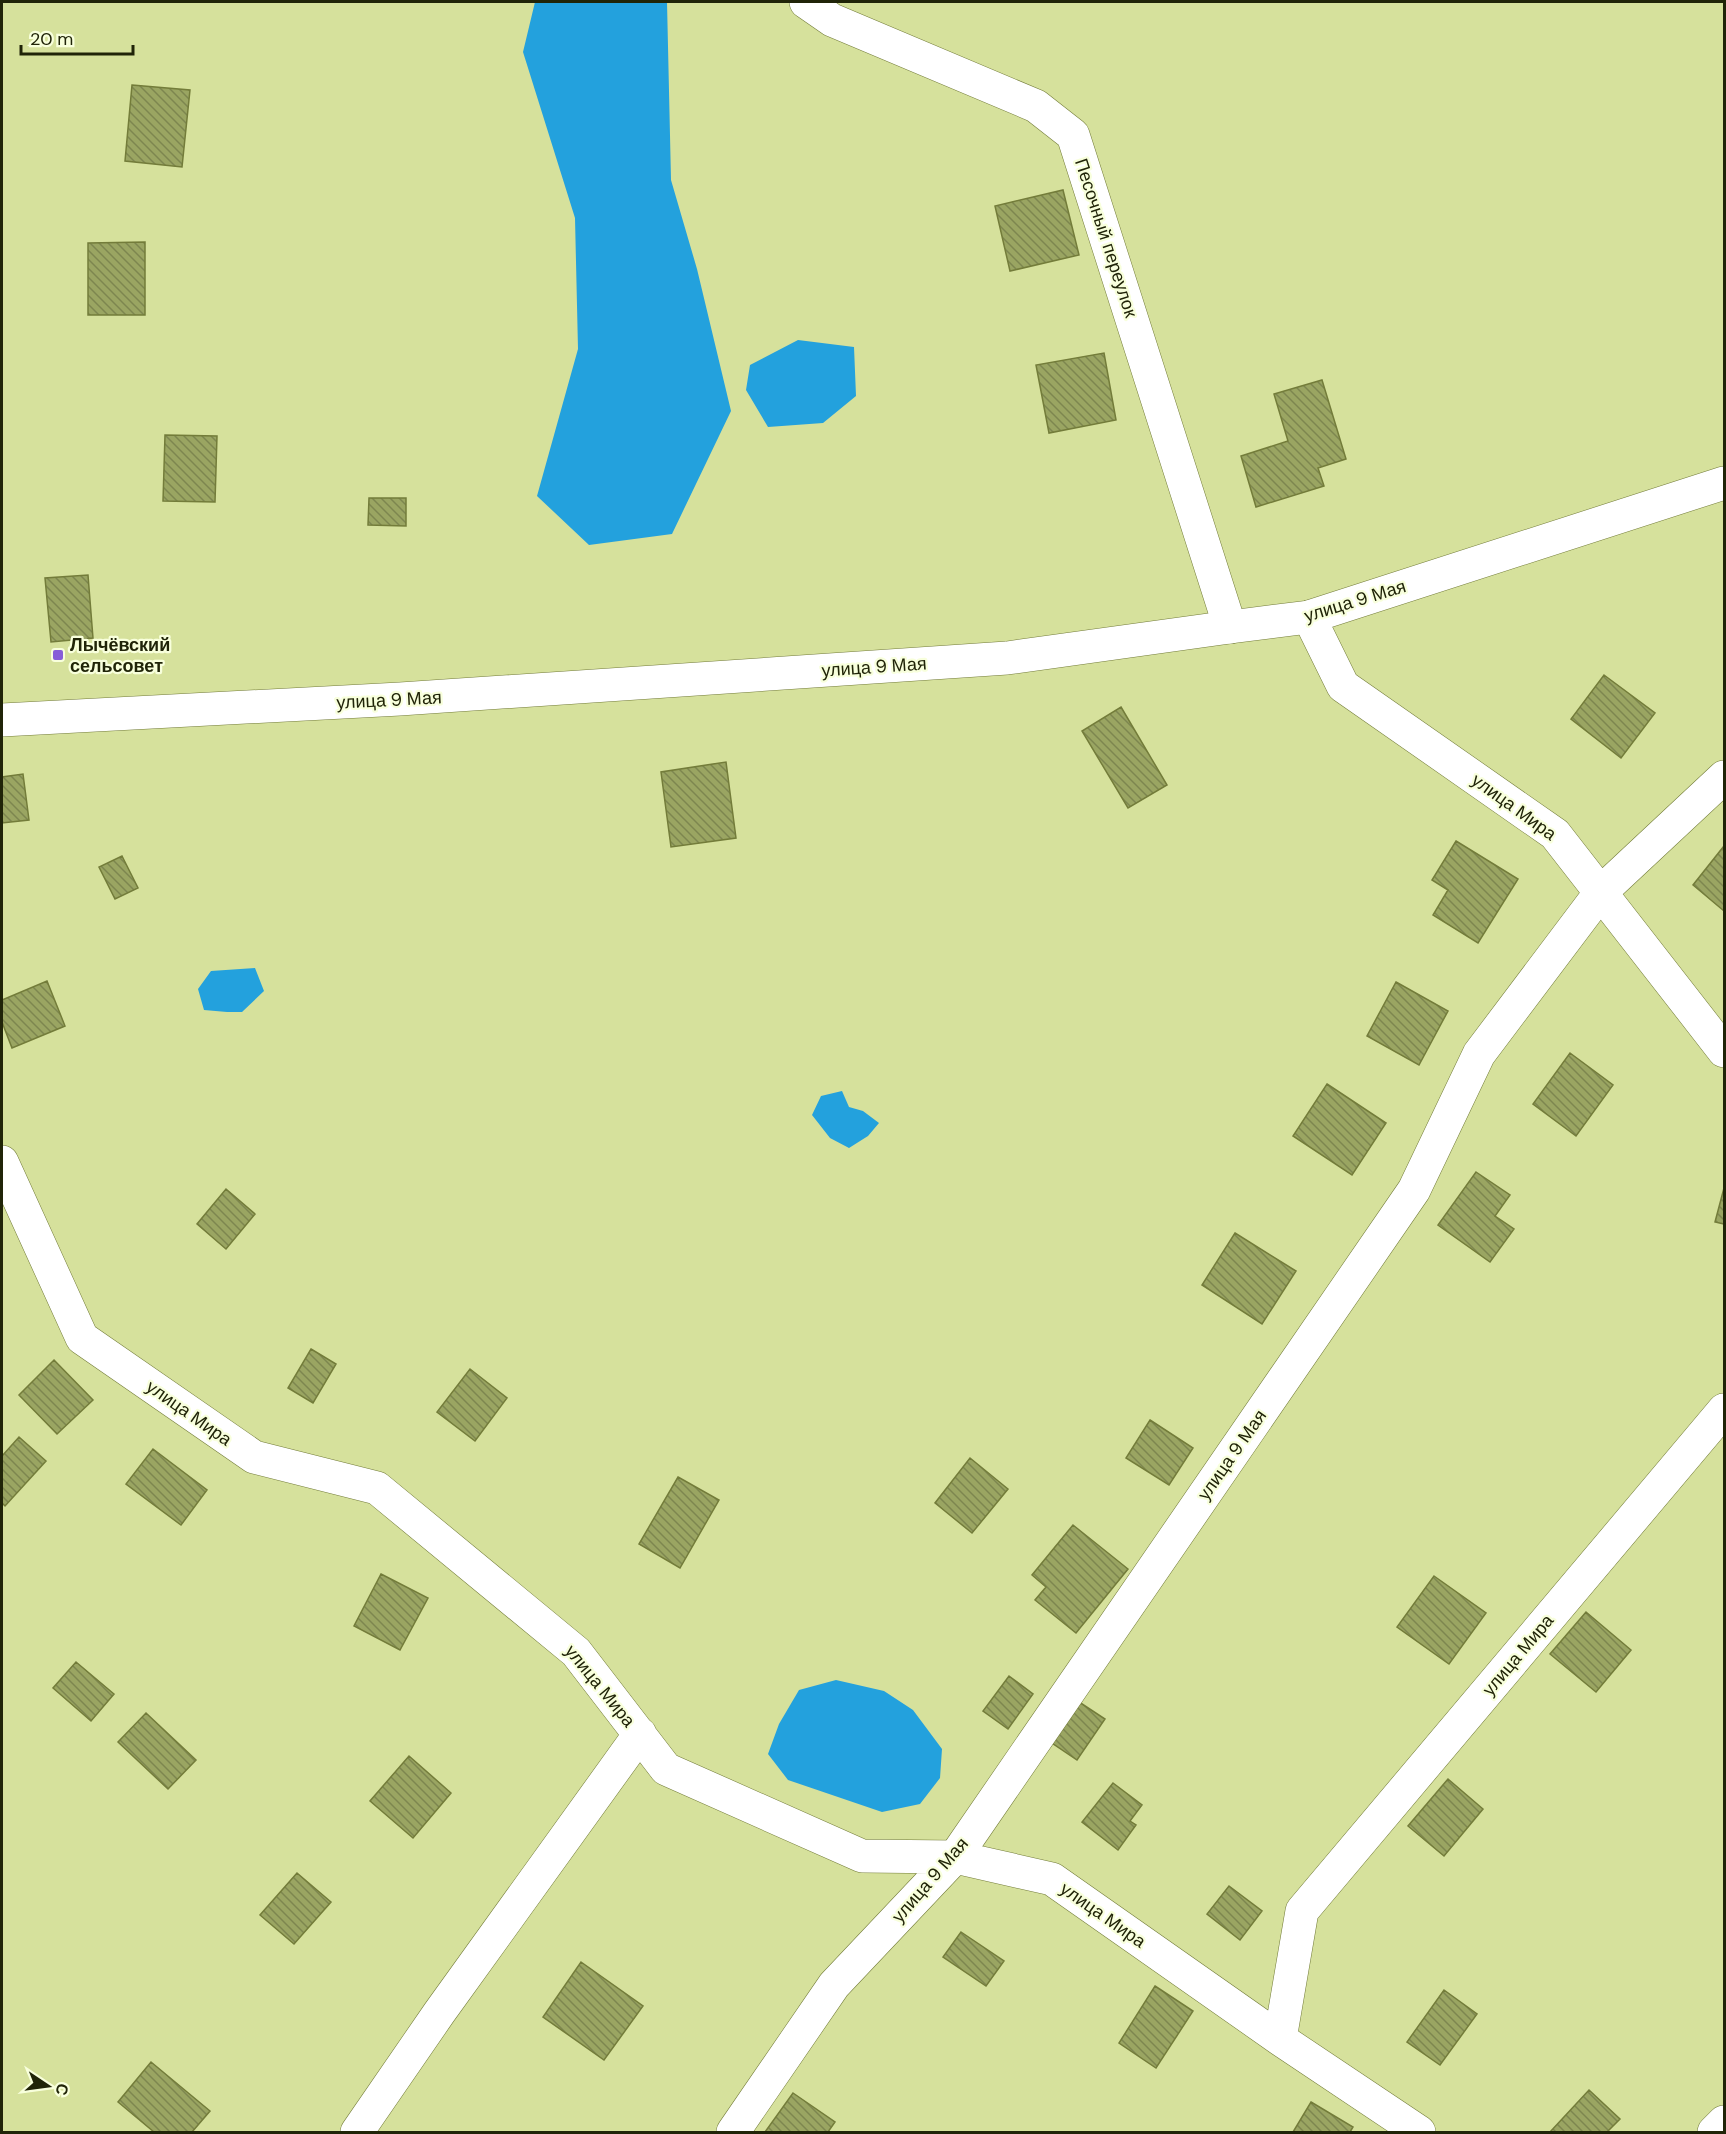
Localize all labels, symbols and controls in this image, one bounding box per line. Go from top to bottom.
scale bar [21,18,134,56]
text: 20 m [30,27,73,51]
street label: Песочный переулок [1069,156,1143,321]
street label: улица 9 Мая [1301,574,1409,628]
place label: Лычёвский сельсовет [70,633,170,678]
marker: Лычёвский сельсовет [51,648,65,662]
street label: улица 9 Мая [821,651,927,683]
street label: улица 9 Мая [336,685,442,715]
street label: улица Мира [1467,768,1562,846]
street label: улица Мира [141,1375,237,1452]
street label: улица 9 Мая [1192,1405,1272,1505]
street label: улица Мира [1477,1608,1560,1701]
street label: улица Мира [559,1640,641,1733]
street label: улица 9 Мая [886,1832,974,1928]
street label: улица Мира [1055,1877,1151,1954]
north arrow [18,2056,78,2116]
text: С [50,2081,74,2098]

